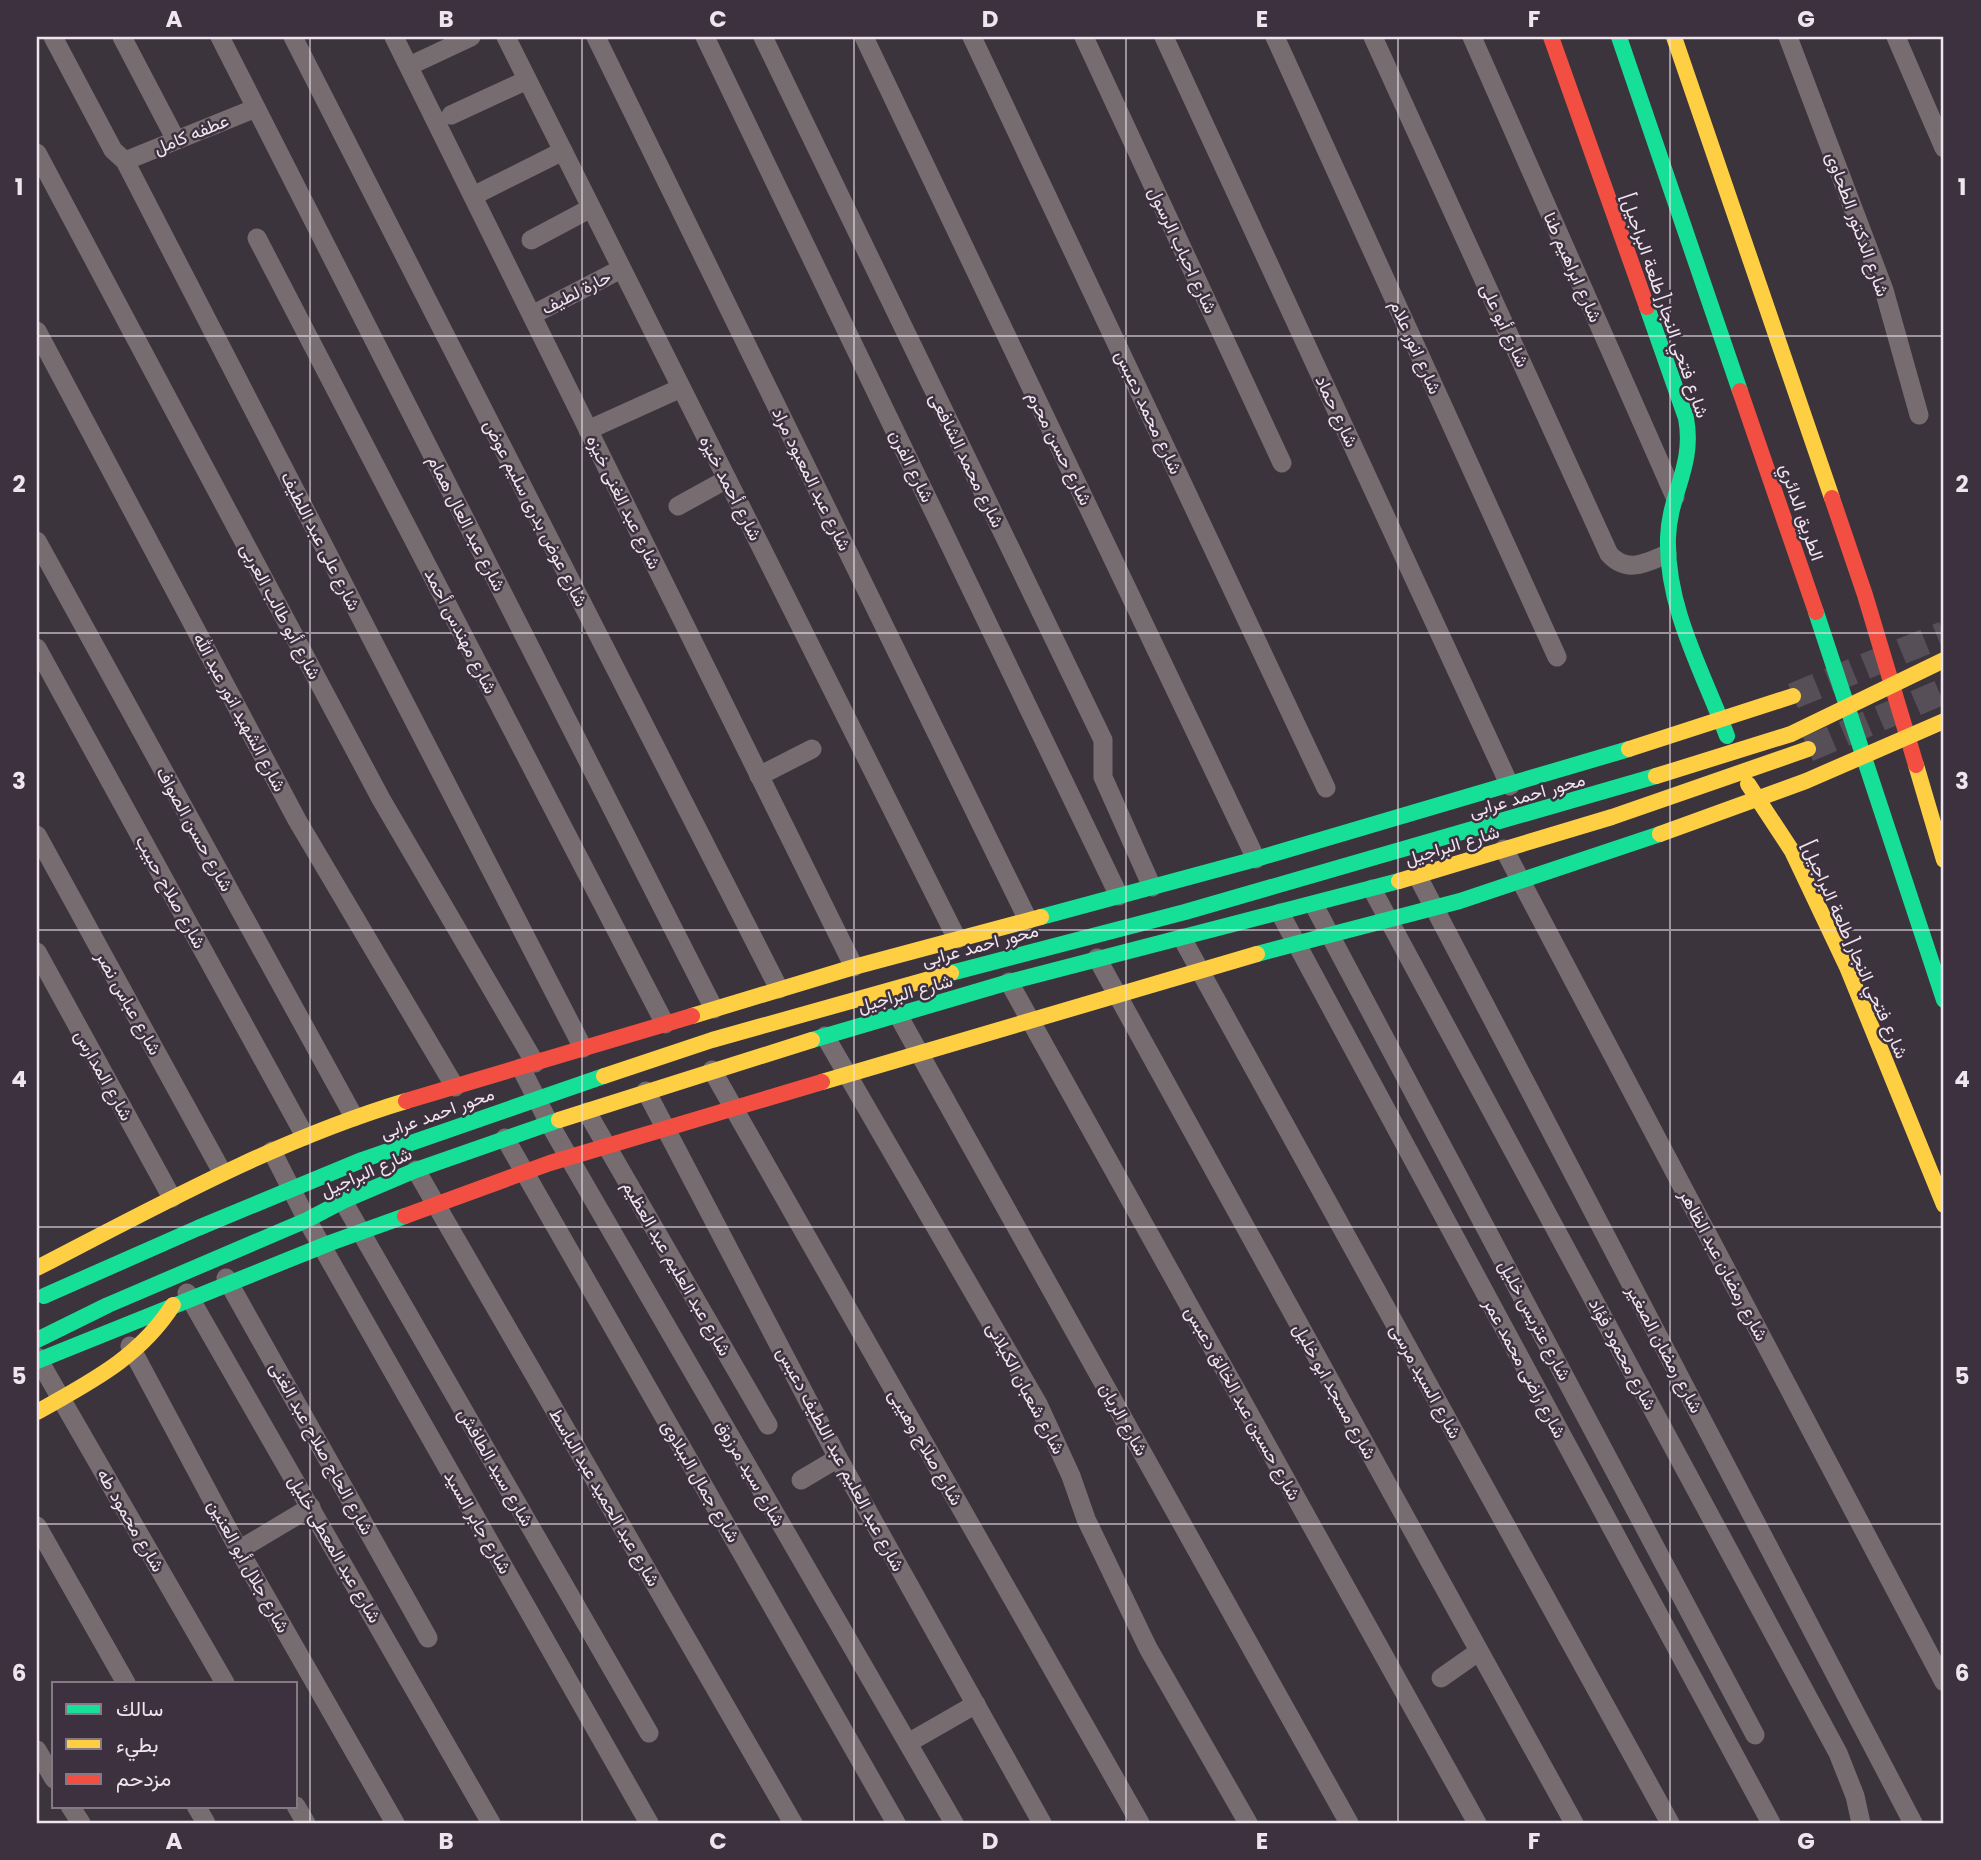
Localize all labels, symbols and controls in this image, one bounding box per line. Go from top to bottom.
text: A [166,3,183,35]
text: B [438,3,454,35]
text: C [709,3,727,35]
text: D [982,3,998,35]
text: E [1256,3,1268,35]
text: F [1528,3,1540,35]
text: G [1797,3,1815,35]
street label: عطفه كامل [150,108,232,160]
street label: شارع الدكتور الطحاوى [1820,148,1896,300]
text: 1 [15,171,23,203]
text: 1 [1958,171,1966,203]
street label: شارع احباب الرسول [1143,182,1223,318]
street label: شارع فتحي النجار[طلعة البراجيل] [1612,189,1715,422]
street label: شارع ابراهيم طنا [1538,208,1608,326]
street label: حارة لطيف [537,264,615,320]
street label: شارع أبو على [1475,279,1535,371]
street label: شارع انور علام [1384,296,1448,398]
street label: شارع محمد دعبس [1109,346,1189,478]
street label: شارع حماد [1309,371,1365,451]
street label: شارع حسن محرم [1022,387,1098,509]
street label: شارع محمد الشافعى [924,388,1010,532]
street label: شارع عبد المعبود مراد [766,403,858,555]
street label: شارع عوض بدرى سليم عوض [478,415,594,611]
street label: شارع الفرن [884,425,940,507]
street label: شارع عبد الغنى خيزه [581,431,667,573]
street label: شارع أحمد خيزه [694,431,768,545]
street label: شارع عبد العال همام [422,451,512,595]
street label: الطريق الدائري [1771,460,1830,565]
street label: شارع على عبد اللطيف [275,467,367,615]
text: 2 [12,468,26,500]
text: 2 [1955,468,1969,500]
street label: شارع أبو طالب العربى [234,538,328,684]
street label: شارع مهندس أحمد [419,564,503,698]
street label: شارع الشهيد انور عبد الله [188,628,292,796]
street label: شارع حسن الصواف [150,762,240,896]
text: 3 [12,765,26,797]
text: 3 [1955,765,1969,797]
street label: محور احمد عرابى [1466,766,1588,824]
street label: شارع البراجيل [1402,819,1502,871]
street label: شارع صلاح حبيب [130,831,212,953]
street label: شارع فتحي النجار[طلعة البراجيل] [1793,836,1915,1064]
street label: محور احمد عرابى [919,917,1041,973]
street label: شارع عباس نصر [90,946,168,1059]
street label: شارع البراجيل [855,968,955,1018]
street label: شارع المدارس [69,1025,139,1125]
text: 4 [11,1063,27,1095]
text: 4 [1954,1063,1970,1095]
street label: محور احمد عرابى [376,1081,498,1145]
street label: شارع البراجيل [316,1141,416,1203]
street label: شارع عبد العليم عبد العظيم [616,1176,738,1360]
street label: شارع رمضان عبد الظاهر [1673,1184,1775,1345]
street label: شارع عتريس خليل [1493,1255,1577,1385]
street label: شارع رمضان الصغير [1620,1280,1709,1417]
street label: شارع راضى محمد عمر [1477,1293,1572,1442]
street label: شارع محمود فؤاد [1583,1294,1663,1414]
street label: شارع حسين عبد الخالق دعبس [1179,1301,1307,1505]
street label: شارع شعبان الكيلانى [981,1318,1071,1458]
street label: شارع مسجد ابو خليل [1287,1319,1383,1463]
street label: شارع السيد مرسى [1384,1319,1468,1443]
street label: شارع عبد العليم عبد اللطيف دعبس [771,1342,911,1576]
street label: شارع الحاج صلاح عبد الغنى [264,1357,380,1539]
text: 5 [12,1360,26,1392]
text: 5 [1955,1360,1969,1392]
street label: شارع الريان [1094,1378,1154,1460]
street label: شارع صلاح وهيبى [883,1384,969,1510]
street label: شارع سيد الطافش [452,1403,540,1531]
street label: شارع عبد الحميد عبد الباسط [544,1403,666,1591]
street label: شارع جمال الببلاوى [656,1415,746,1547]
street label: شارع سيد مرزوق [710,1415,792,1531]
street label: شارع محمود طه [91,1464,171,1576]
street label: شارع جابر السيد [438,1466,518,1578]
street label: شارع عبد المعطى خليل [283,1471,387,1627]
street label: شارع جلال أبو العنين [202,1495,296,1637]
text: 6 [12,1657,26,1689]
text: 6 [1955,1657,1969,1689]
legend [52,1682,298,1808]
text: سالك [116,1694,163,1723]
text: بطيء [116,1730,159,1762]
text: مزدحم [116,1764,171,1793]
text: A [166,1825,183,1857]
text: B [438,1825,454,1857]
text: C [709,1825,727,1857]
text: D [982,1825,998,1857]
text: E [1256,1825,1268,1857]
text: F [1528,1825,1540,1857]
text: G [1797,1825,1815,1857]

